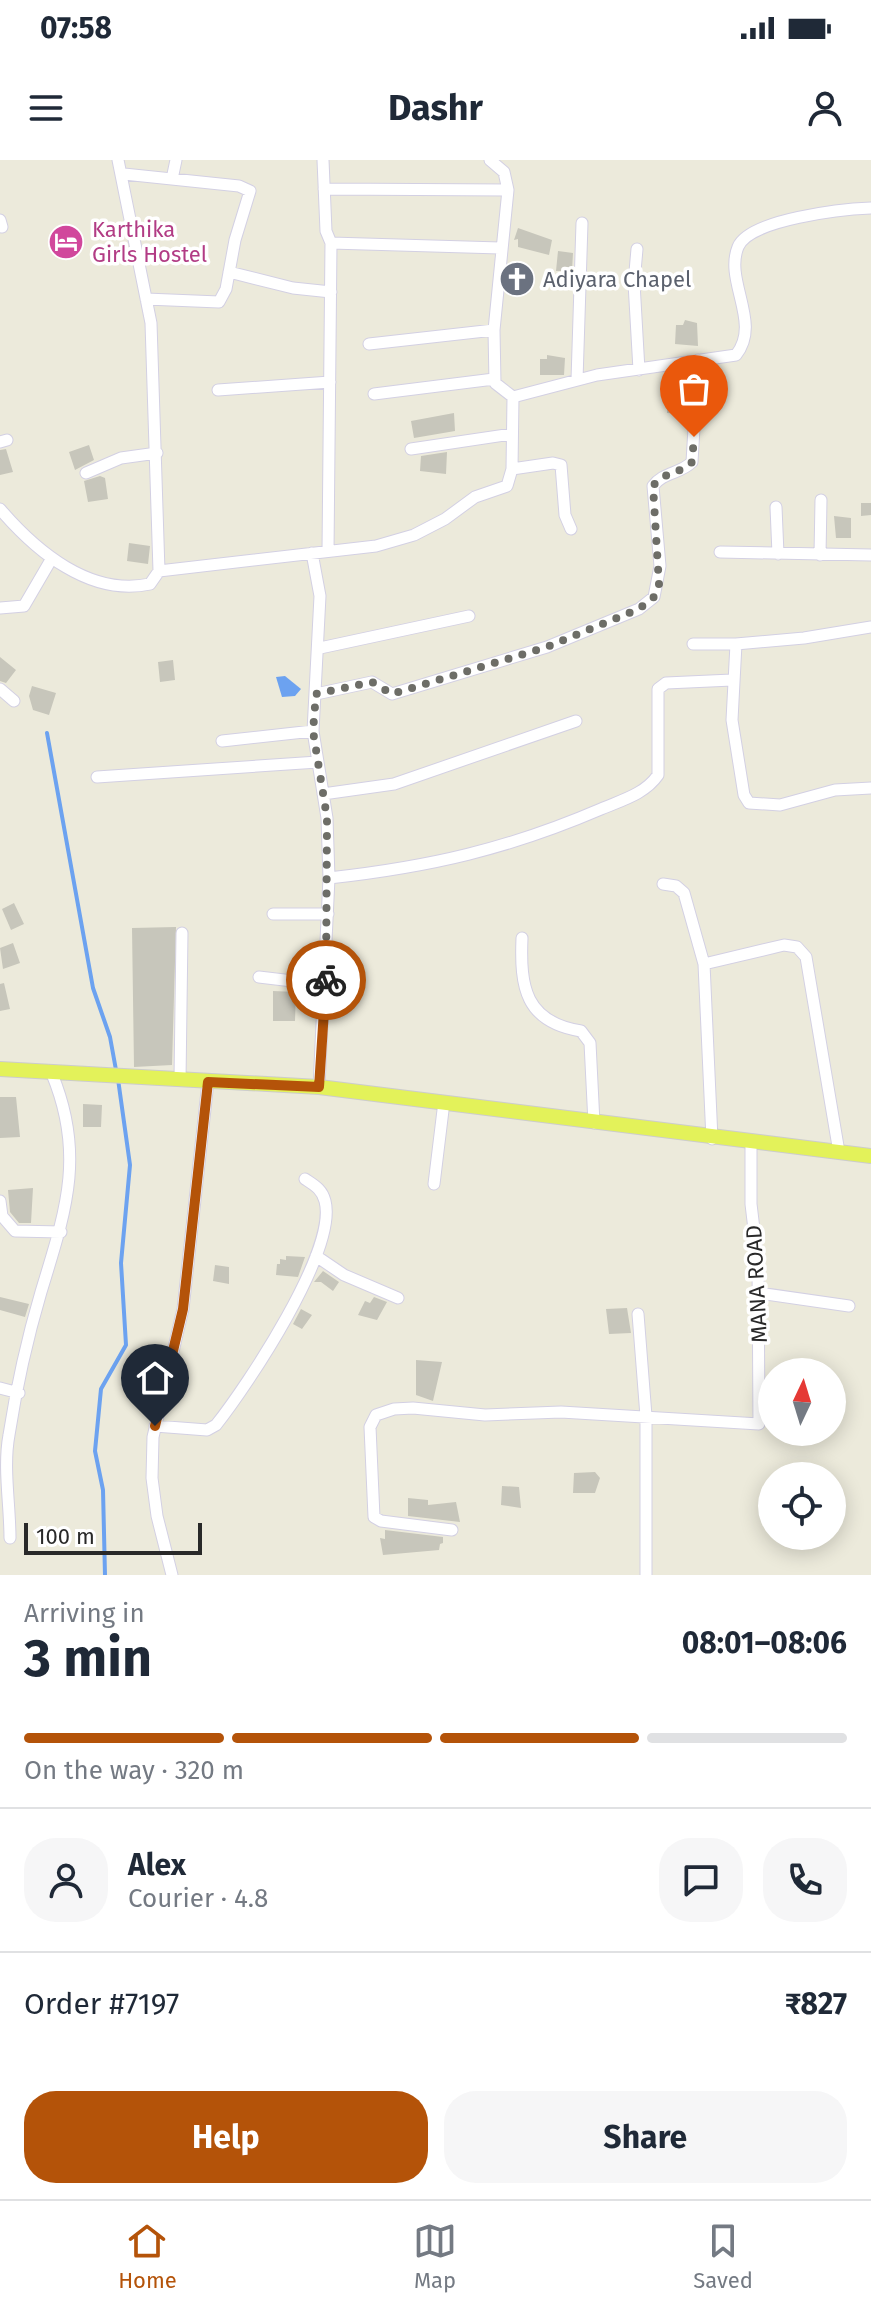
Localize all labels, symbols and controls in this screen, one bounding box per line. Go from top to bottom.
text: 07:58 [40,10,112,46]
icon: menu [24,86,68,130]
text: Dashr [388,86,483,130]
icon: person [803,86,847,130]
place label: Karthika Girls Hostel [92,216,207,268]
hotel icon: Karthika Girls Hostel [47,223,85,261]
church icon: Adiyara Chapel [498,260,536,298]
place label: Adiyara Chapel [543,266,691,293]
pin [660,355,728,437]
icon: bag [672,367,716,411]
courier [286,940,366,1020]
icon: bike [304,958,348,1002]
street label: MANA ROAD [740,1224,773,1344]
pin [121,1344,189,1426]
icon: home [133,1356,177,1400]
north arrow [758,1358,846,1446]
map controls [758,1358,846,1550]
button: locate [758,1462,846,1550]
scale bar [24,1519,202,1555]
text: 100 m [36,1523,95,1550]
text: Arriving in [24,1598,145,1629]
text: 08:01–08:06 [682,1625,847,1661]
text: 3 min [24,1627,152,1690]
text: On the way · 320 m [24,1755,244,1786]
button: person [24,1838,108,1922]
button: chat [659,1838,743,1922]
button: phone [763,1838,847,1922]
text: Alex [128,1847,186,1883]
text: Courier · 4.8 [128,1883,268,1914]
text: Order #7197 [24,1986,179,2022]
text: ₹827 [785,1986,847,2022]
button: Help [24,2091,428,2183]
button: Share [444,2091,847,2183]
tab: Home [118,2219,177,2294]
tab: Map [413,2219,457,2294]
tab: Saved [693,2219,753,2294]

